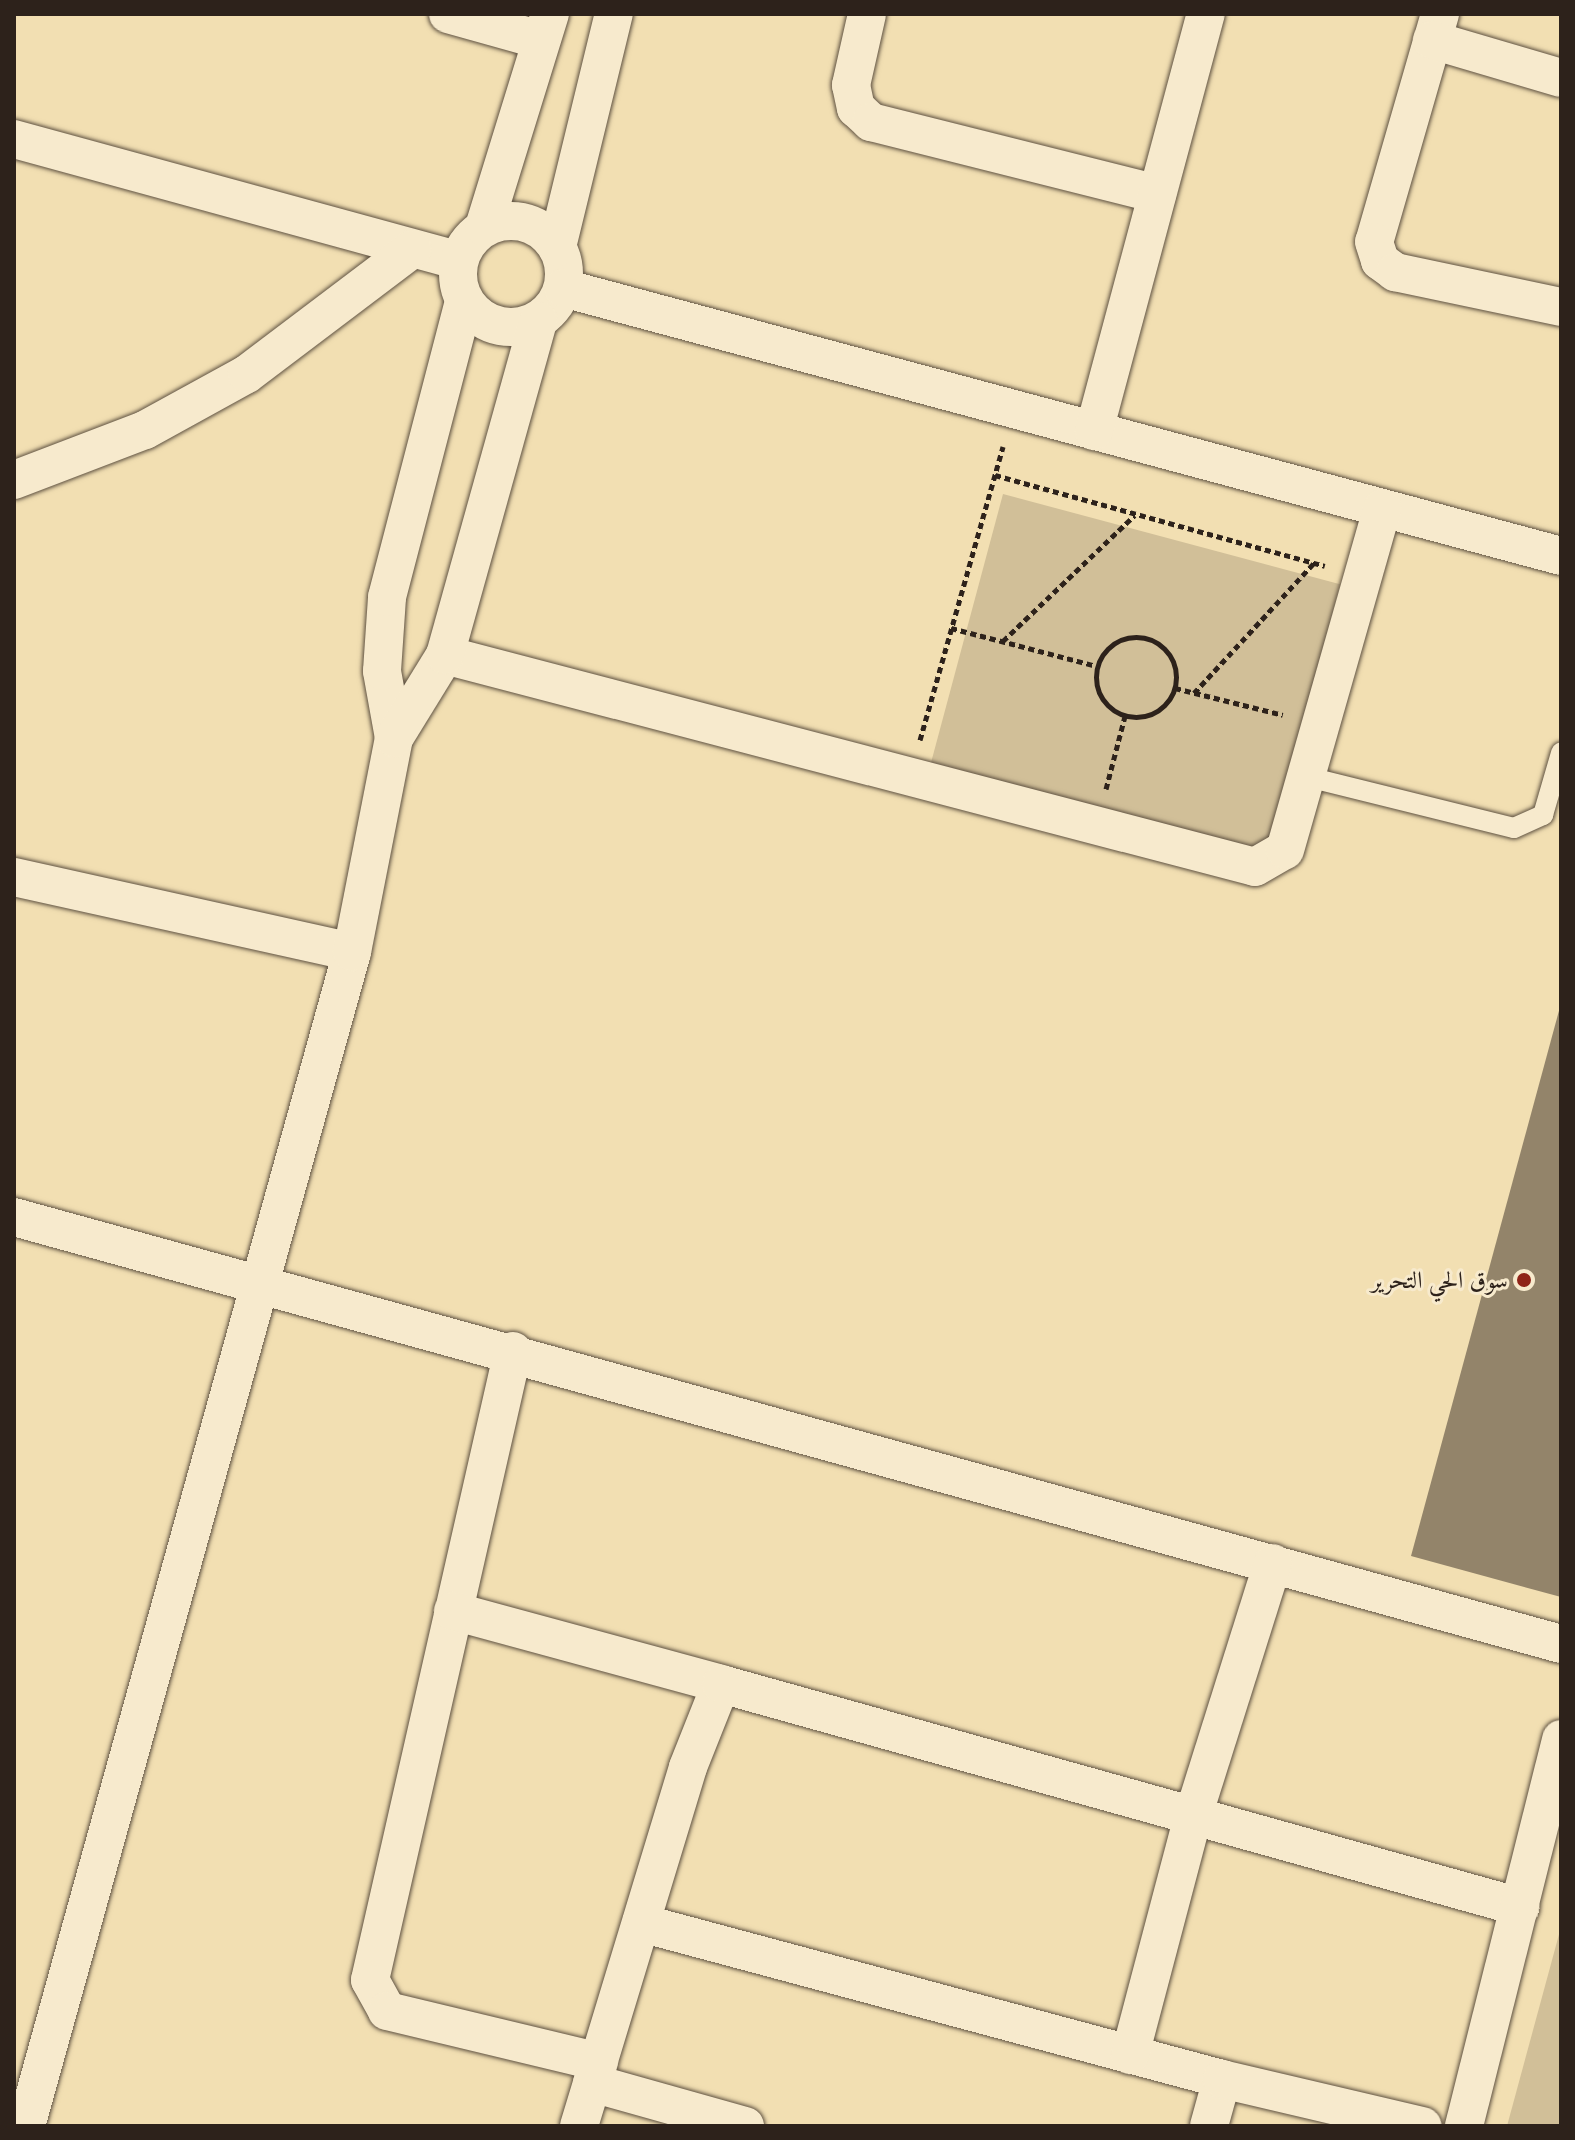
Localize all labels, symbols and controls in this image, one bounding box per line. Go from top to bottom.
place label: سوق الحي التحرير [1371,1266,1508,1294]
marker: سوق الحي التحرير [1515,1271,1533,1289]

